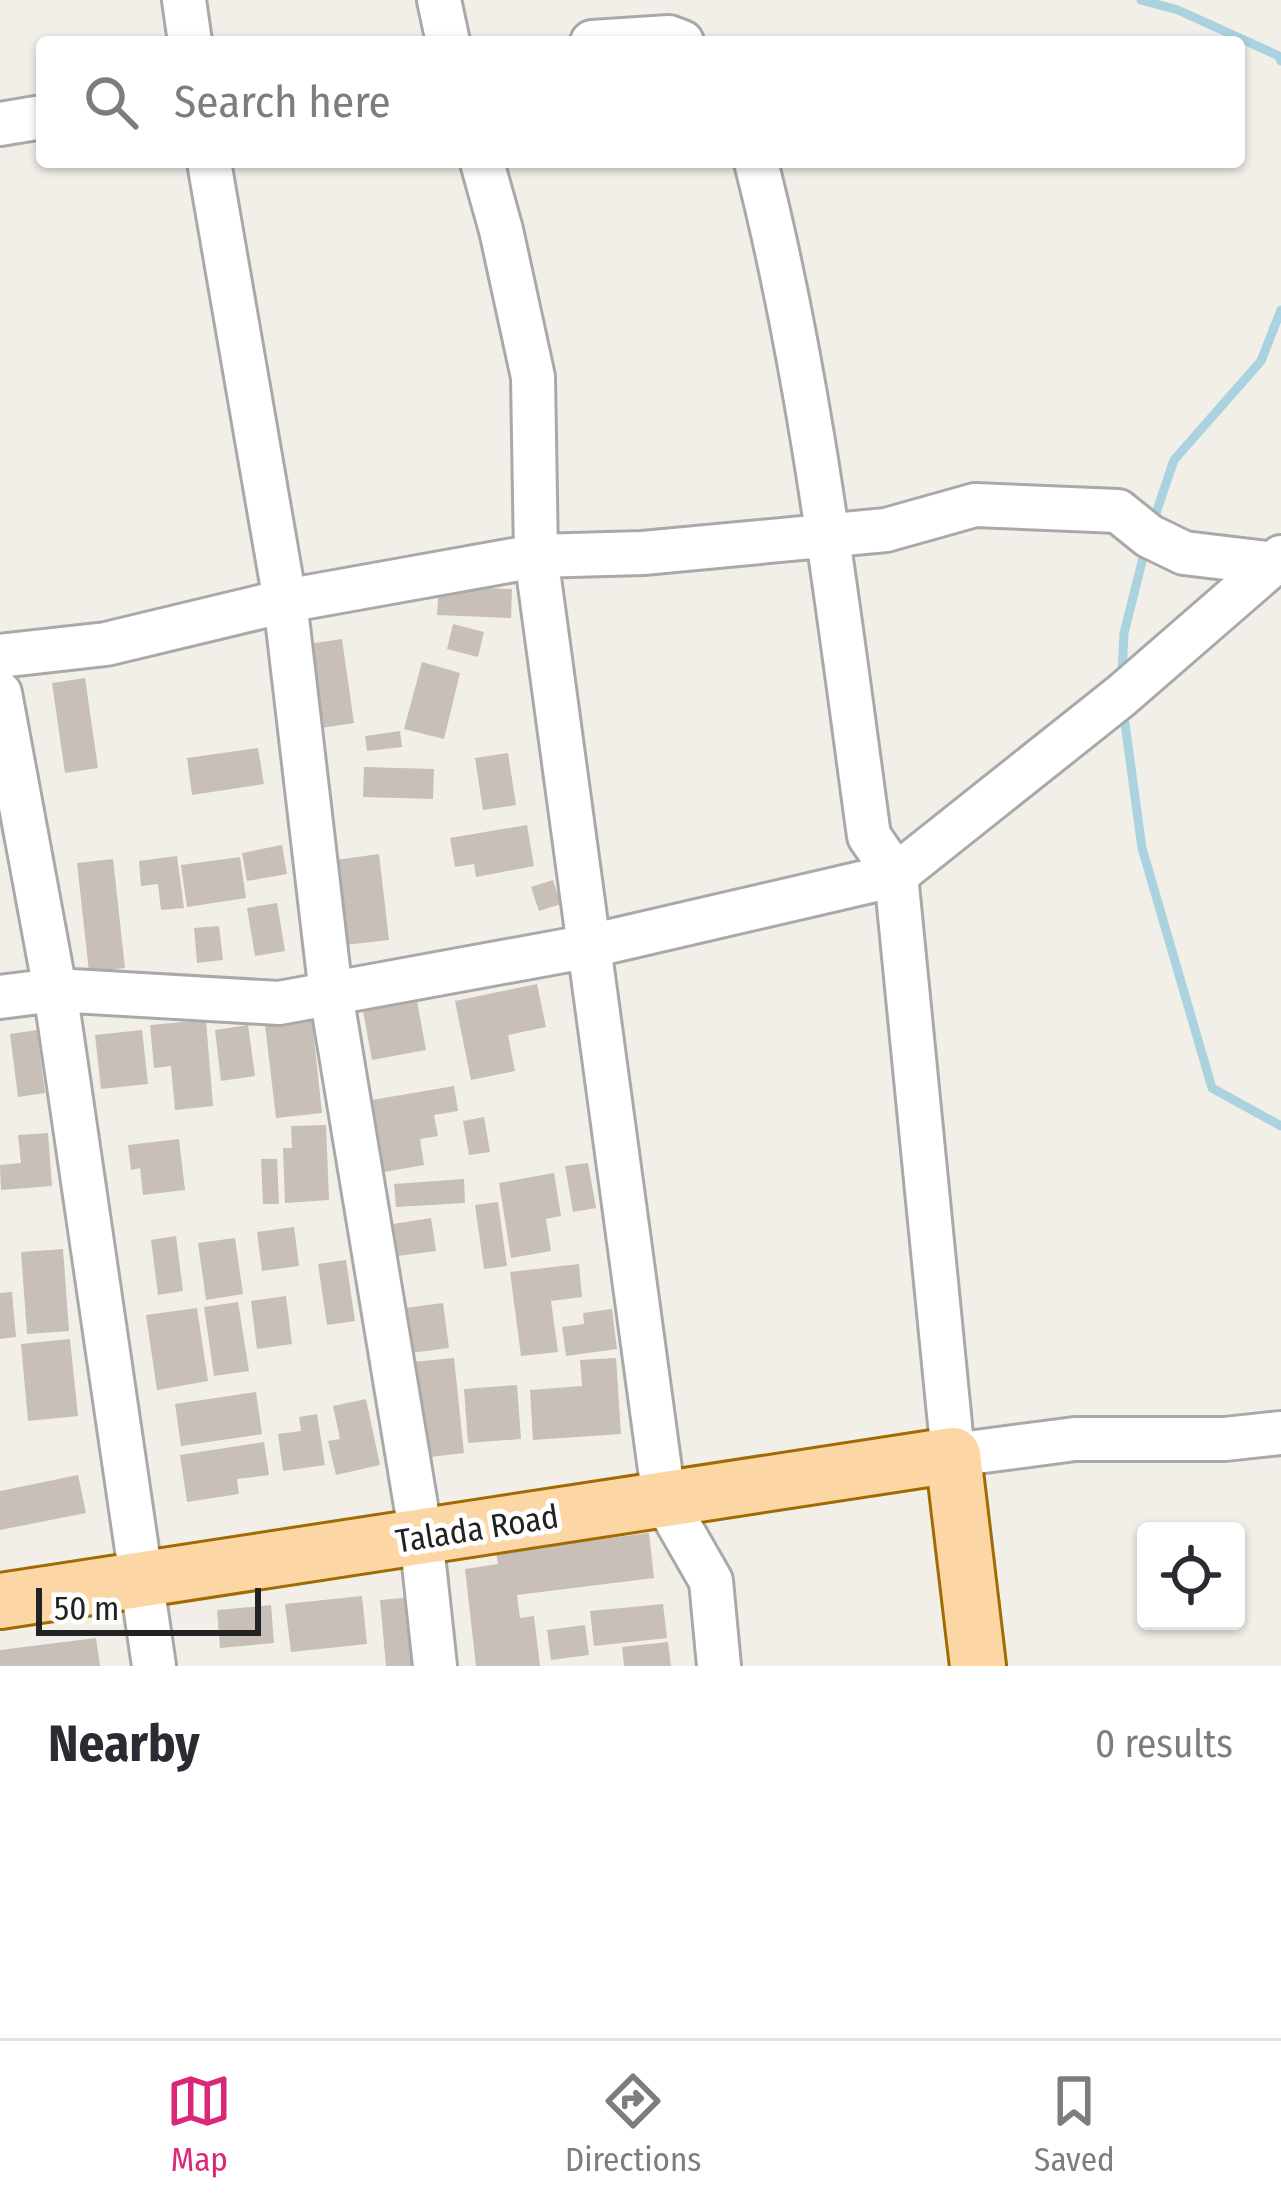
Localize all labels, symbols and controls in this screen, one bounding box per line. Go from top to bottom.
search box [36,36,1245,168]
icon: search [78,69,144,135]
text: Search here [174,75,391,129]
street label: Talada Road [393,1496,561,1562]
map controls [1137,1522,1245,1630]
button: locate [1137,1522,1245,1630]
scale bar [36,1582,261,1635]
text: 50 m [54,1589,119,1629]
text: Nearby [48,1713,200,1775]
text: 0 results [1095,1721,1233,1767]
tab: Map [166,2068,232,2180]
tab: Directions [565,2068,701,2180]
tab: Saved [1034,2068,1115,2180]

